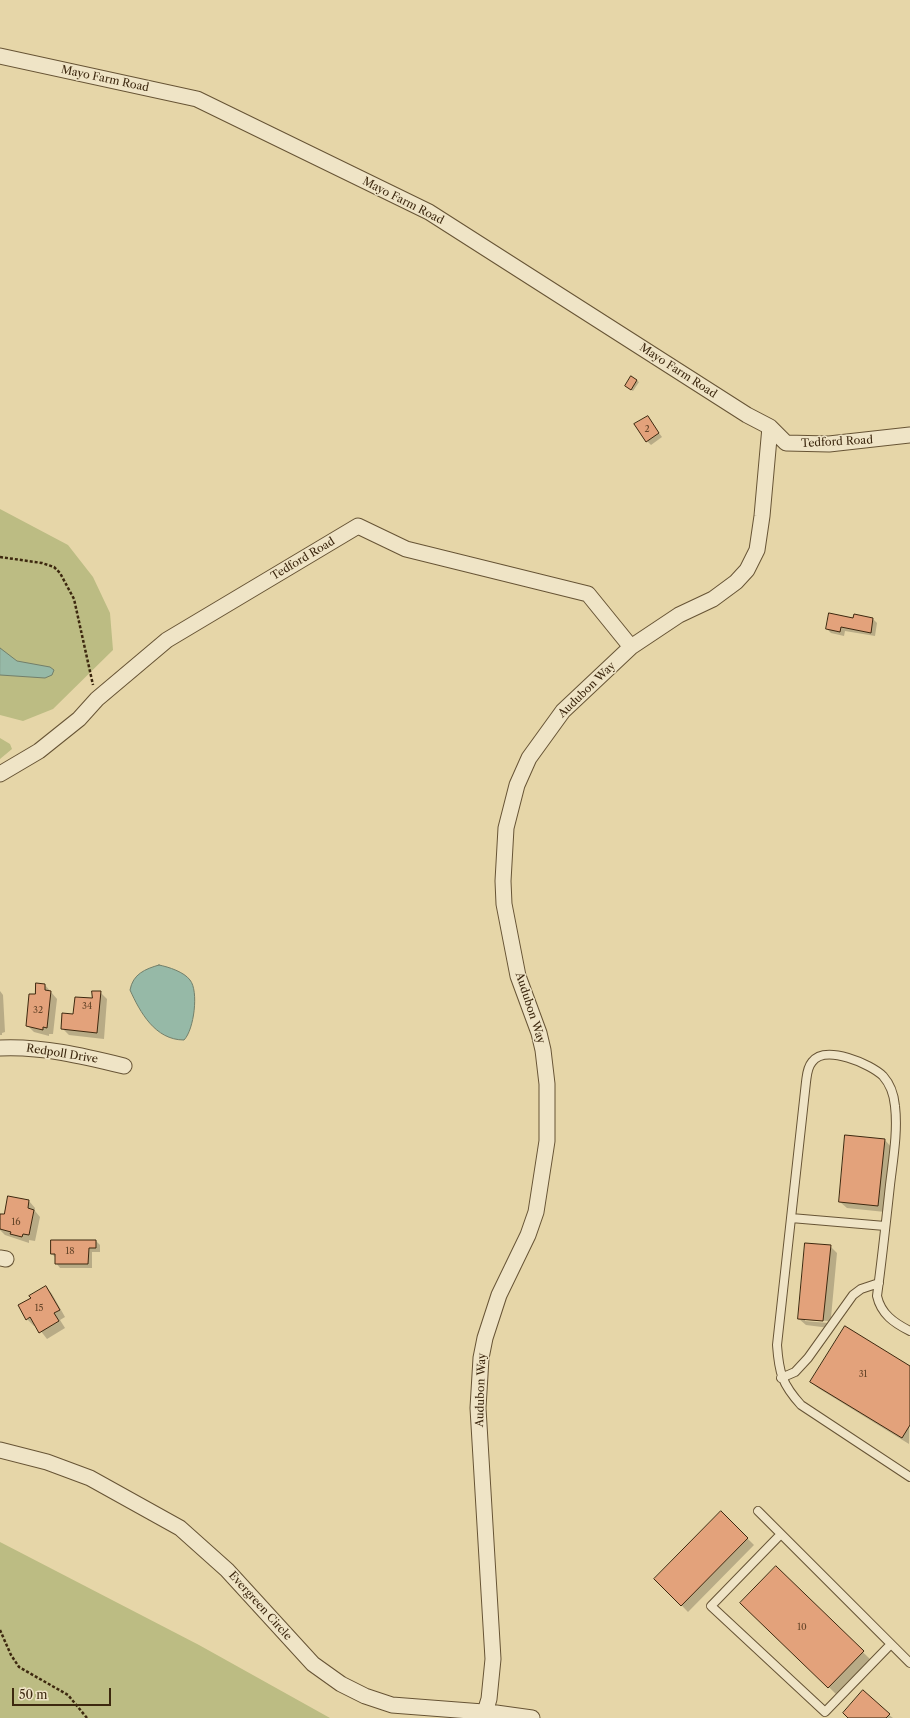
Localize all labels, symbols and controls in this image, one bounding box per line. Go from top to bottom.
street label: Mayo Farm Road [60,63,150,95]
street label: Mayo Farm Road [360,175,446,227]
street label: Mayo Farm Road [637,341,719,401]
house number: 2 [644,424,650,434]
street label: Tedford Road [801,434,873,450]
street label: Tedford Road [269,535,337,583]
street label: Audubon Way [556,659,618,721]
street label: Audubon Way [512,971,548,1045]
house number: 34 [82,1001,92,1011]
house number: 32 [33,1005,43,1015]
street label: Redpoll Drive [25,1042,99,1066]
house number: 16 [11,1217,21,1227]
house number: 18 [65,1246,75,1256]
house number: 15 [35,1303,43,1313]
street label: Audubon Way [473,1353,489,1427]
house number: 31 [859,1369,867,1379]
street label: Evergreen Circle [226,1569,294,1643]
house number: 10 [797,1622,807,1632]
scale bar [14,1680,113,1706]
text: 50 m [19,1687,48,1702]

